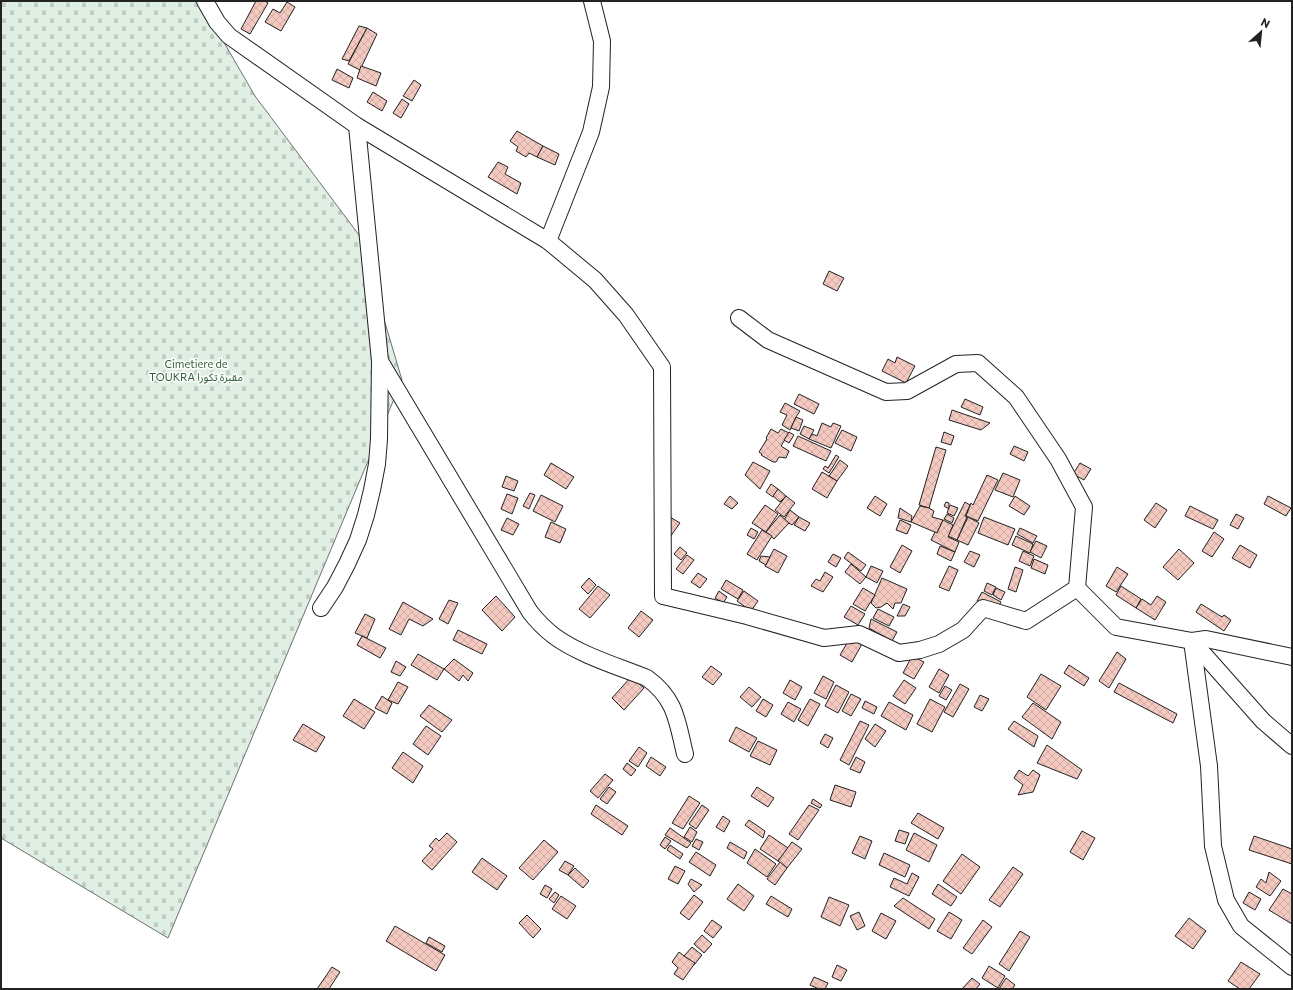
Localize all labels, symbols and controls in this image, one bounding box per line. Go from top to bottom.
north arrow [1241,12,1281,52]
text: N [1259,15,1272,30]
park label: Cimetiere de TOUKRA مقبرة تكورا [149,357,243,384]

